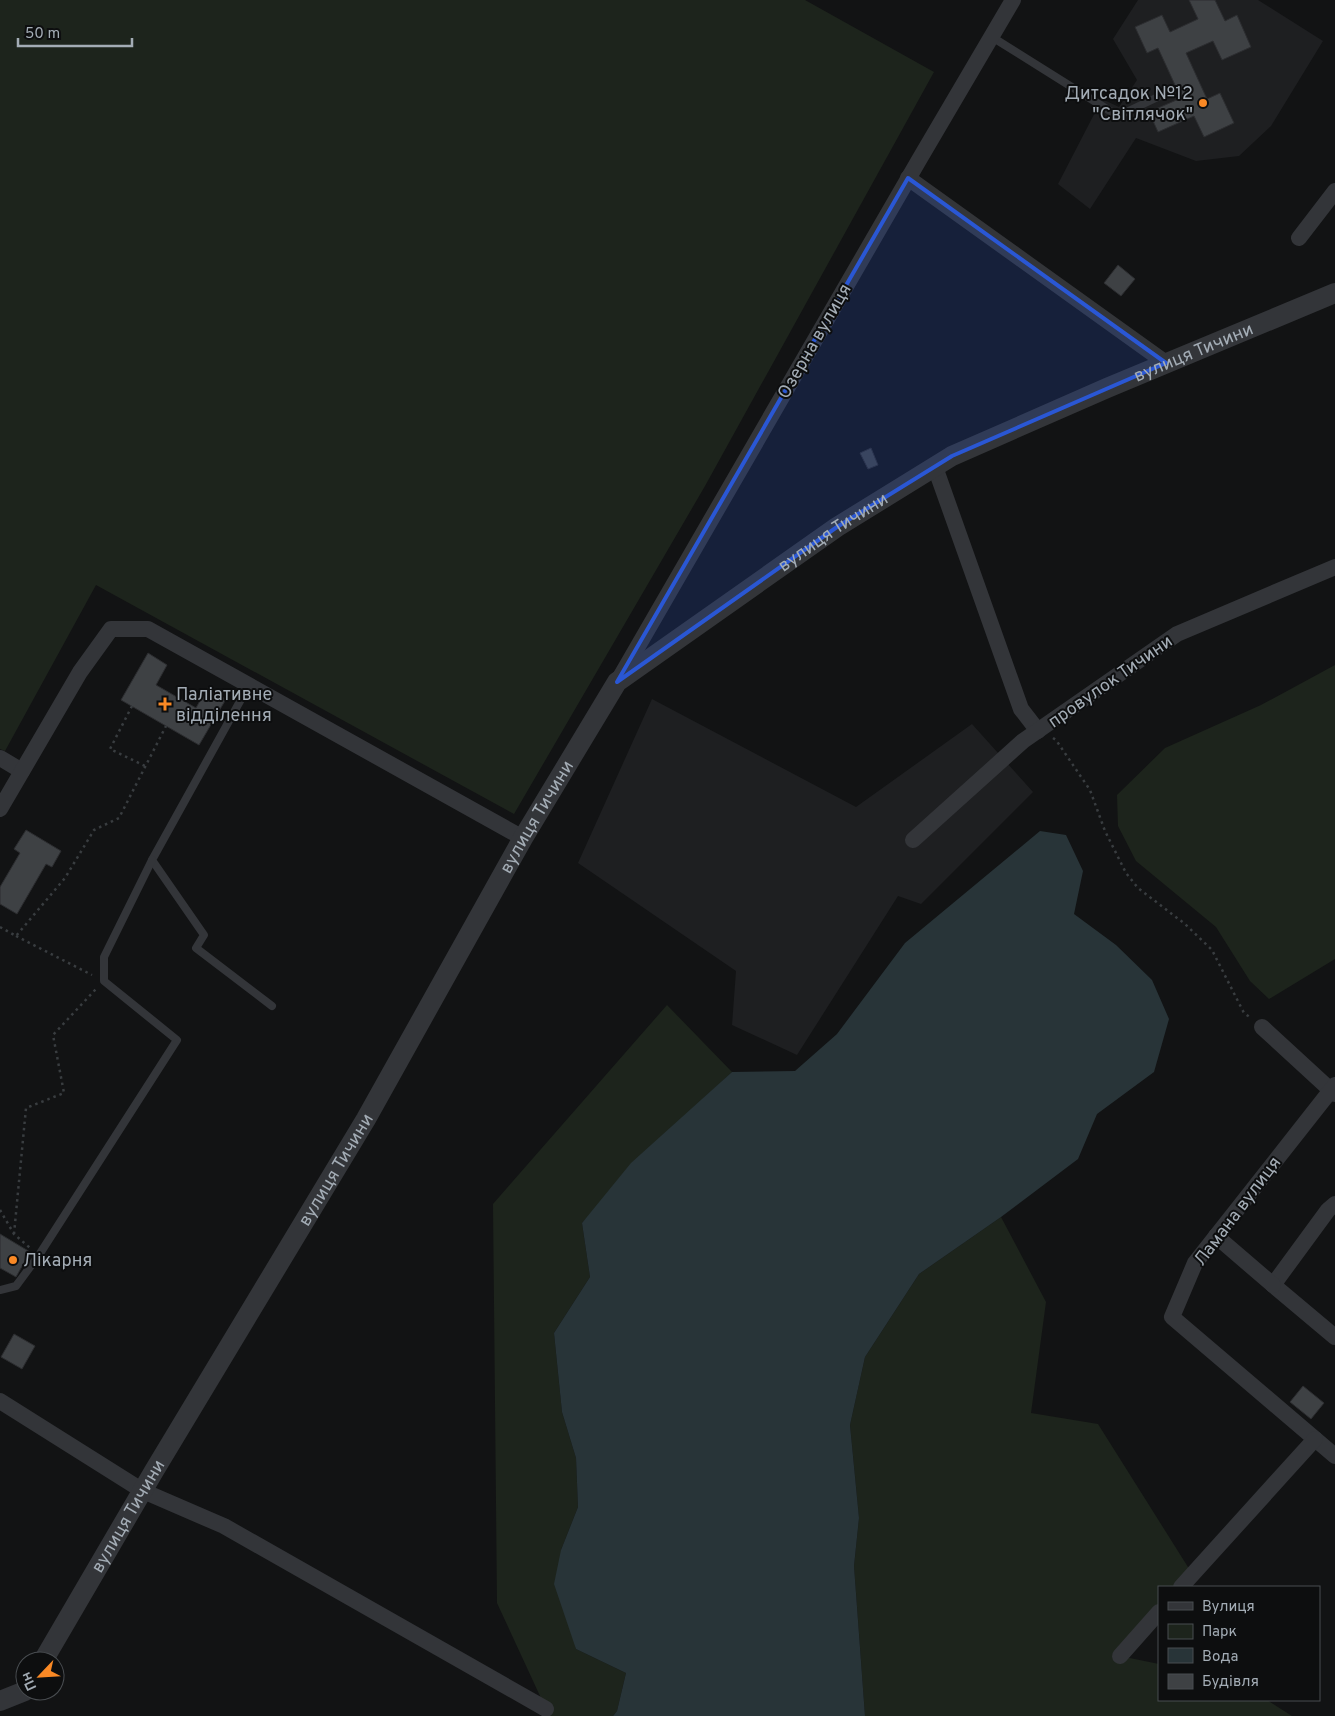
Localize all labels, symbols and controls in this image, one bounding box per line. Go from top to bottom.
scale bar [18,15,131,47]
text: 50 m [25,25,60,44]
place label: Дитсадок №12 "Світлячок" [1065,83,1193,127]
marker: Дитсадок №12 "Світлячок" [1197,97,1209,109]
street label: Озерна вулиця [773,280,858,403]
street label: вулиця Тичини [1131,318,1257,389]
street label: вулиця Тичини [774,488,893,578]
street label: провулок Тичини [1044,631,1178,734]
place label: Паліативне відділення [176,684,272,728]
marker: Паліативне відділення [158,697,172,711]
street label: вулиця Тичини [495,757,580,878]
street label: вулиця Тичини [294,1110,380,1231]
street label: Ламана вулиця [1189,1153,1287,1271]
place label: Лікарня [23,1250,92,1273]
marker: Лікарня [7,1254,19,1266]
street label: вулиця Тичини [87,1456,171,1578]
legend [1158,1586,1320,1701]
text: Вулиця [1202,1598,1255,1617]
text: Парк [1202,1623,1237,1642]
text: Вода [1202,1648,1238,1667]
north arrow [15,1651,65,1701]
text: Пн [18,1669,41,1693]
text: Будівля [1202,1673,1259,1692]

